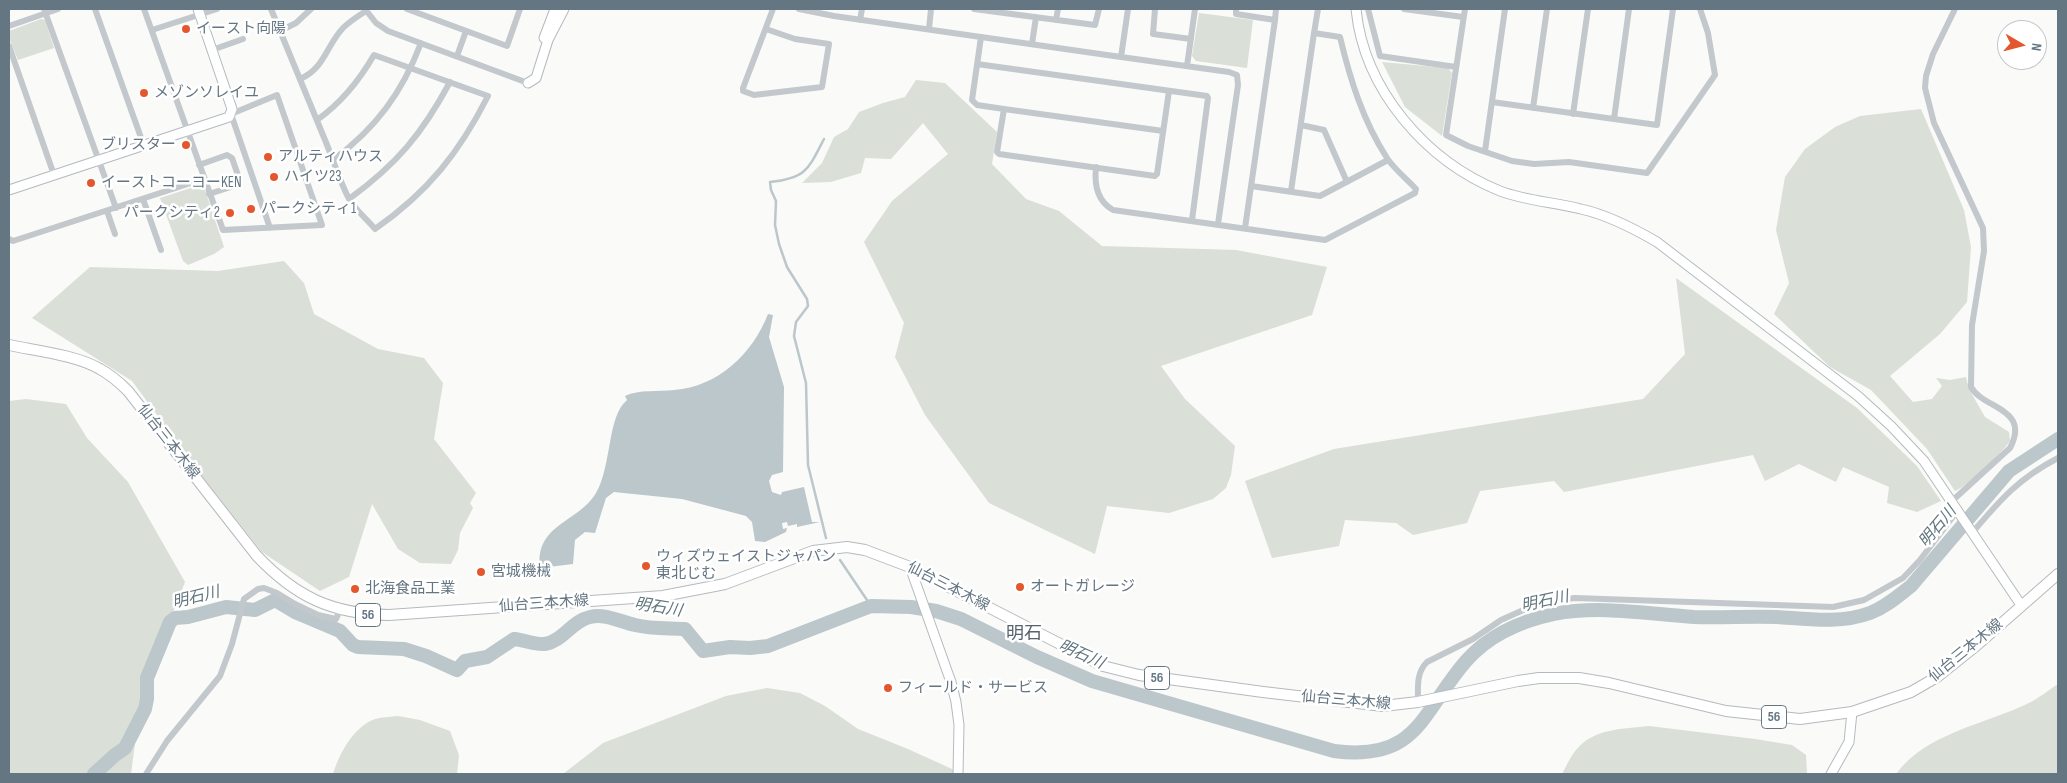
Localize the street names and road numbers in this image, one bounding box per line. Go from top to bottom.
street label: 仙台三本木線 [133,401,203,483]
street label: 仙台三本木線 [904,559,992,615]
street label: 仙台三本木線 [498,592,590,616]
road number: 56 [356,604,380,626]
street label: 仙台三本木線 [1925,616,2007,686]
road number: 56 [1144,666,1170,690]
street label: 仙台三本木線 [1300,688,1392,714]
road number: 56 [1762,706,1786,729]

